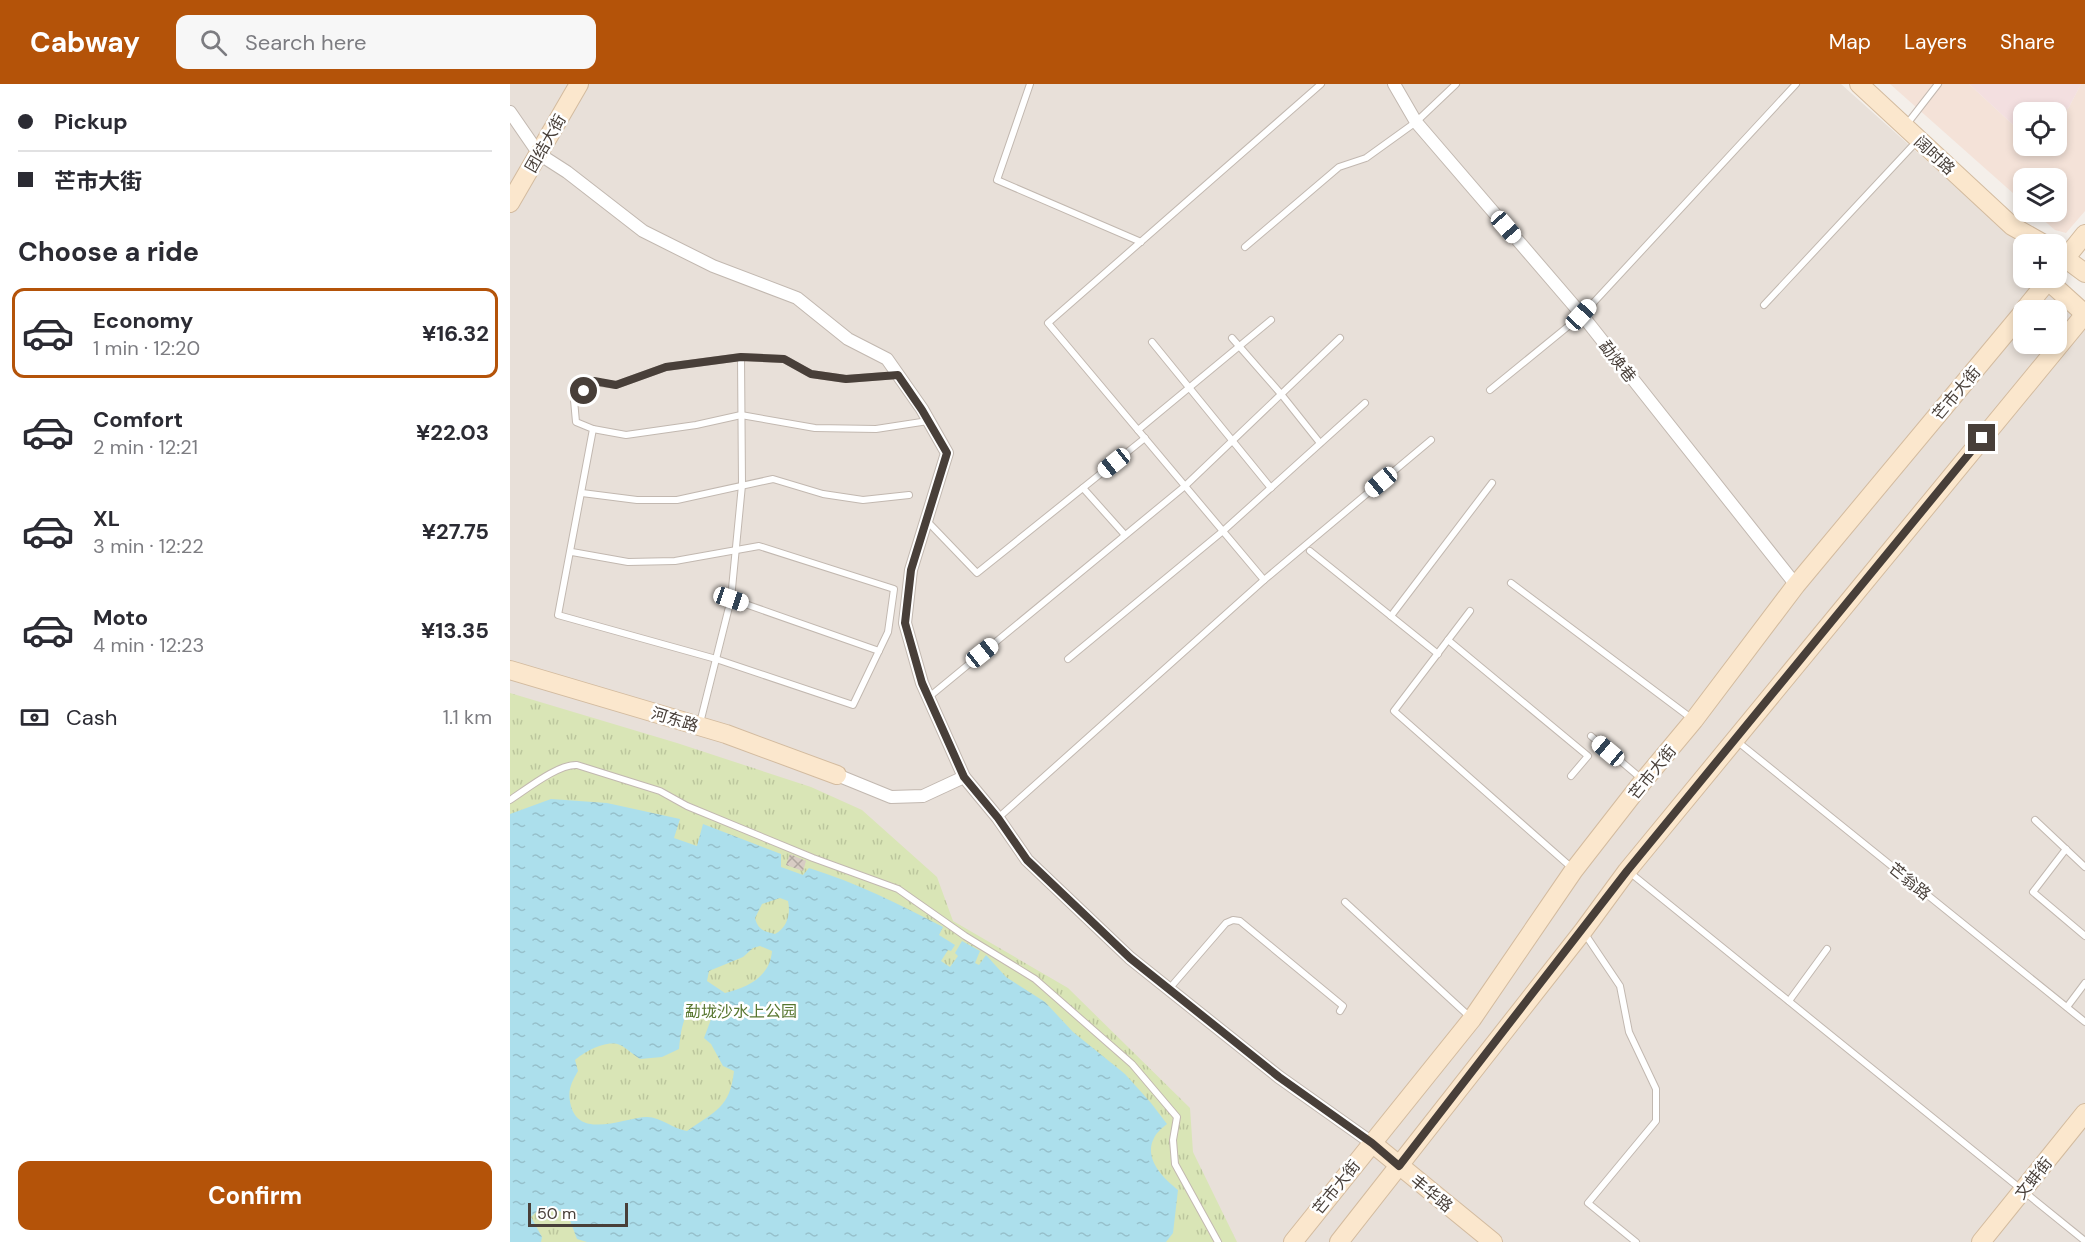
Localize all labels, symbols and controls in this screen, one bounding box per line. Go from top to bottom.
search box [176,15,596,69]
text: Cabway [30,24,140,61]
icon: search [197,26,230,59]
text: Search here [245,28,366,57]
text: Map [1829,28,1871,56]
text: Layers [1904,28,1967,56]
text: Share [2000,28,2055,56]
map controls [2013,102,2067,354]
button: locate [2013,102,2067,156]
text: Pickup [54,107,128,136]
street label: 团结大街 [520,110,571,176]
street label: 阔时路 [1910,131,1959,179]
text: 芒市大街 [54,167,142,196]
button: layers [2013,168,2067,222]
car [1487,208,1525,246]
text: Choose a ride [18,234,199,269]
button: + [2013,234,2067,288]
car [1562,296,1600,334]
button: − [2013,300,2067,354]
icon: car [21,306,75,360]
text: Economy [93,306,193,335]
text: ¥16.32 [422,319,489,348]
text: 1 min · 12:20 [93,335,200,361]
street label: 勐焕巷 [1595,336,1641,387]
street label: 芒市大街 [1928,362,1985,425]
route start [570,377,597,404]
icon: car [21,405,75,459]
text: Comfort [93,405,183,434]
text: ¥22.03 [416,418,489,447]
route end [1968,424,1995,451]
text: 2 min · 12:21 [93,434,198,460]
car [1094,445,1134,481]
car [1361,464,1401,500]
icon: car [21,504,75,558]
text: XL [93,504,120,533]
text: ¥27.75 [422,517,489,546]
text: 3 min · 12:22 [93,533,204,559]
car [711,585,751,613]
icon: car [21,603,75,657]
text: Moto [93,603,148,632]
text: ¥13.35 [421,616,489,645]
text: 4 min · 12:23 [93,632,204,658]
car [962,635,1002,671]
icon: cash [18,701,51,734]
street label: 河东路 [649,702,701,737]
text: Cash [66,703,117,732]
text: 1.1 km [443,704,492,730]
car [1588,733,1628,769]
street label: 芒市大街 [1624,741,1681,804]
street label: 芒翁路 [1884,858,1935,905]
park label: 勐垅沙水上公园 [685,1001,797,1022]
street label: 文蚌街 [2010,1153,2057,1204]
street label: 芒市大街 [1308,1156,1365,1219]
button: Confirm [18,1161,492,1230]
street label: 丰华路 [1406,1170,1457,1217]
scale bar [528,1200,628,1228]
text: 50 m [537,1203,576,1224]

